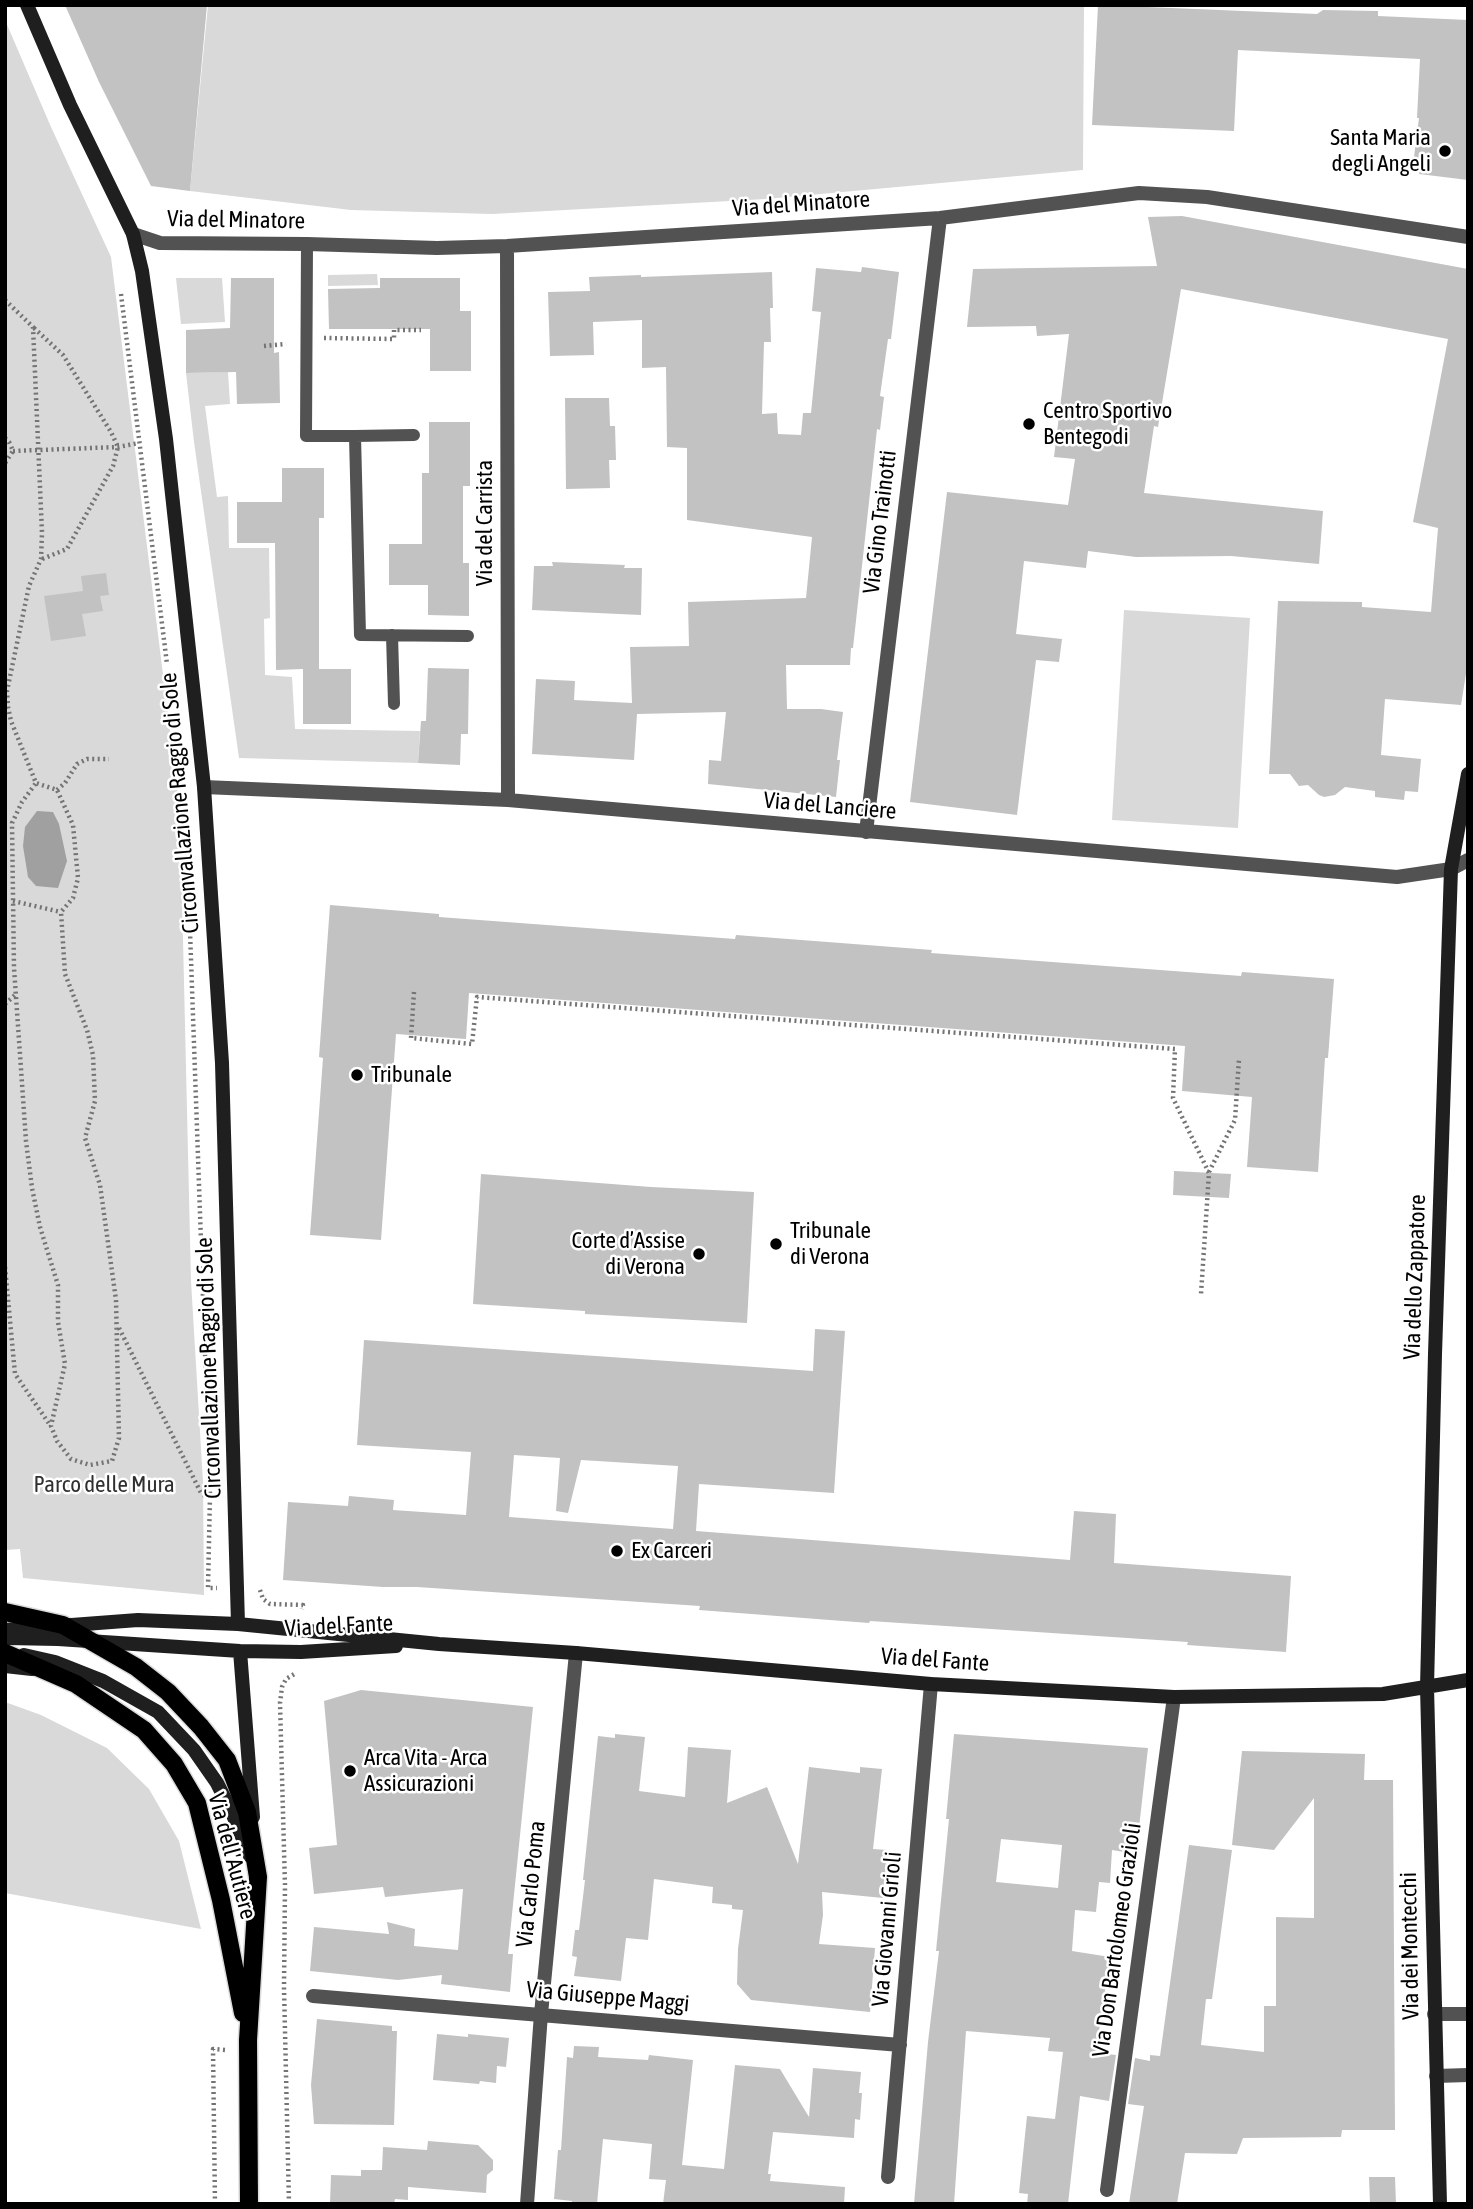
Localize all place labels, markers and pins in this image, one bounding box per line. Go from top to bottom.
place label: Santa Maria degli Angeli [1330,124,1431,178]
marker: Santa Maria degli Angeli [1437,143,1453,159]
place label: Centro Sportivo Bentegodi [1043,397,1172,451]
marker: Centro Sportivo Bentegodi [1021,416,1037,432]
place label: Tribunale [371,1061,452,1089]
marker: Tribunale [349,1067,365,1083]
place label: Tribunale di Verona [790,1217,871,1271]
place label: Corte d’Assise di Verona [571,1227,685,1281]
marker: Tribunale di Verona [768,1236,784,1252]
marker: Corte d’Assise di Verona [691,1246,707,1262]
place label: Ex Carceri [631,1537,712,1565]
marker: Ex Carceri [609,1543,625,1559]
place label: Arca Vita - Arca Assicurazioni [364,1744,488,1798]
marker: Arca Vita - Arca Assicurazioni [342,1763,358,1779]

